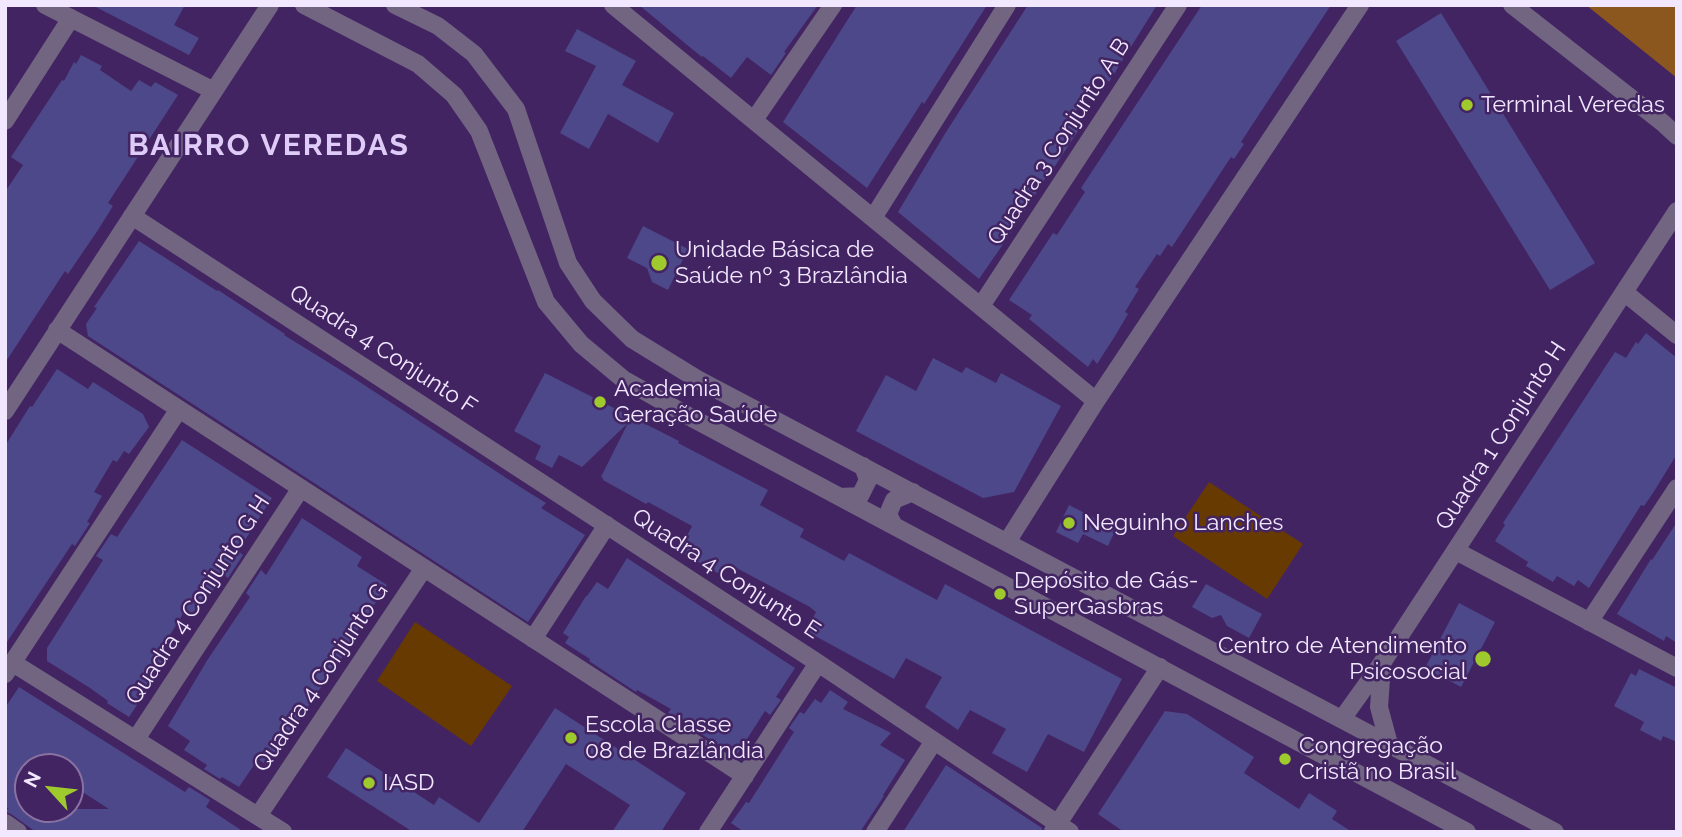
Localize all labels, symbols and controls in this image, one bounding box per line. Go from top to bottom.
street label: Quadra 3 Conjunto A B [982,33,1136,251]
place label: Terminal Veredas [1481,91,1665,119]
marker: Terminal Veredas [1459,97,1475,113]
district label: BAIRRO VEREDAS [130,128,408,164]
place label: Unidade Básica de Saúde nº 3 Brazlândia [675,236,908,290]
marker: Unidade Básica de Saúde nº 3 Brazlândia [649,253,669,273]
street label: Quadra 4 Conjunto F [284,279,482,421]
street label: Quadra 1 Conjunto H [1430,337,1572,535]
place label: Academia Geração Saúde [614,375,777,429]
marker: Academia Geração Saúde [592,394,608,410]
street label: Quadra 4 Conjunto G H [120,490,276,710]
street label: Quadra 4 Conjunto E [627,503,825,645]
place label: Neguinho Lanches [1083,509,1283,537]
marker: Neguinho Lanches [1061,515,1077,531]
place label: Depósito de Gás- SuperGasbras [1014,567,1198,621]
street label: Quadra 4 Conjunto G [248,579,394,777]
marker: Depósito de Gás- SuperGasbras [992,586,1008,602]
place label: Centro de Atendimento Psicosocial [1218,632,1467,686]
marker: Centro de Atendimento Psicosocial [1473,649,1493,669]
place label: Escola Classe 08 de Brazlândia [585,711,764,765]
marker: Escola Classe 08 de Brazlândia [563,730,579,746]
place label: Congregação Cristã no Brasil [1299,732,1456,786]
marker: Congregação Cristã no Brasil [1277,751,1293,767]
north arrow [14,753,84,823]
text: N [19,768,45,791]
place label: IASD [383,769,434,797]
marker: IASD [361,775,377,791]

